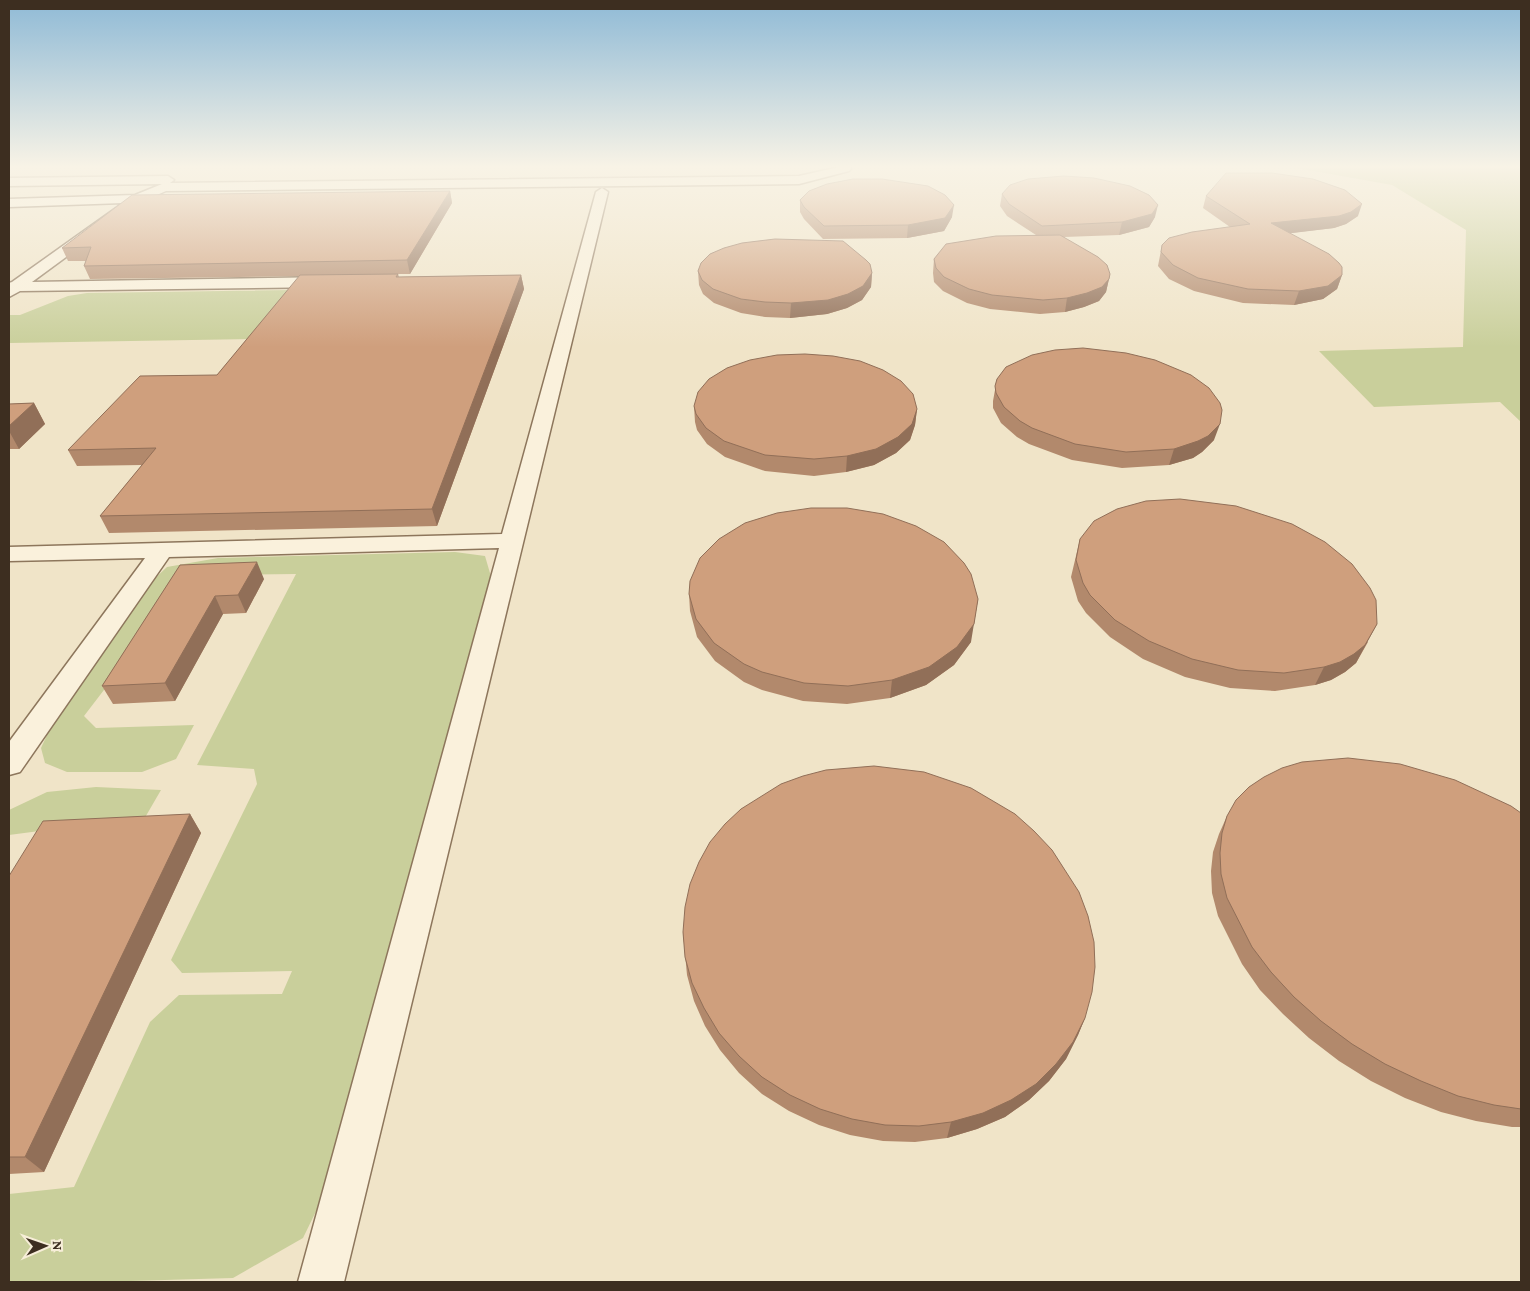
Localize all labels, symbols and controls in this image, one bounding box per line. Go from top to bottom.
north arrow [20,1221,70,1271]
text: N [50,1240,66,1251]

